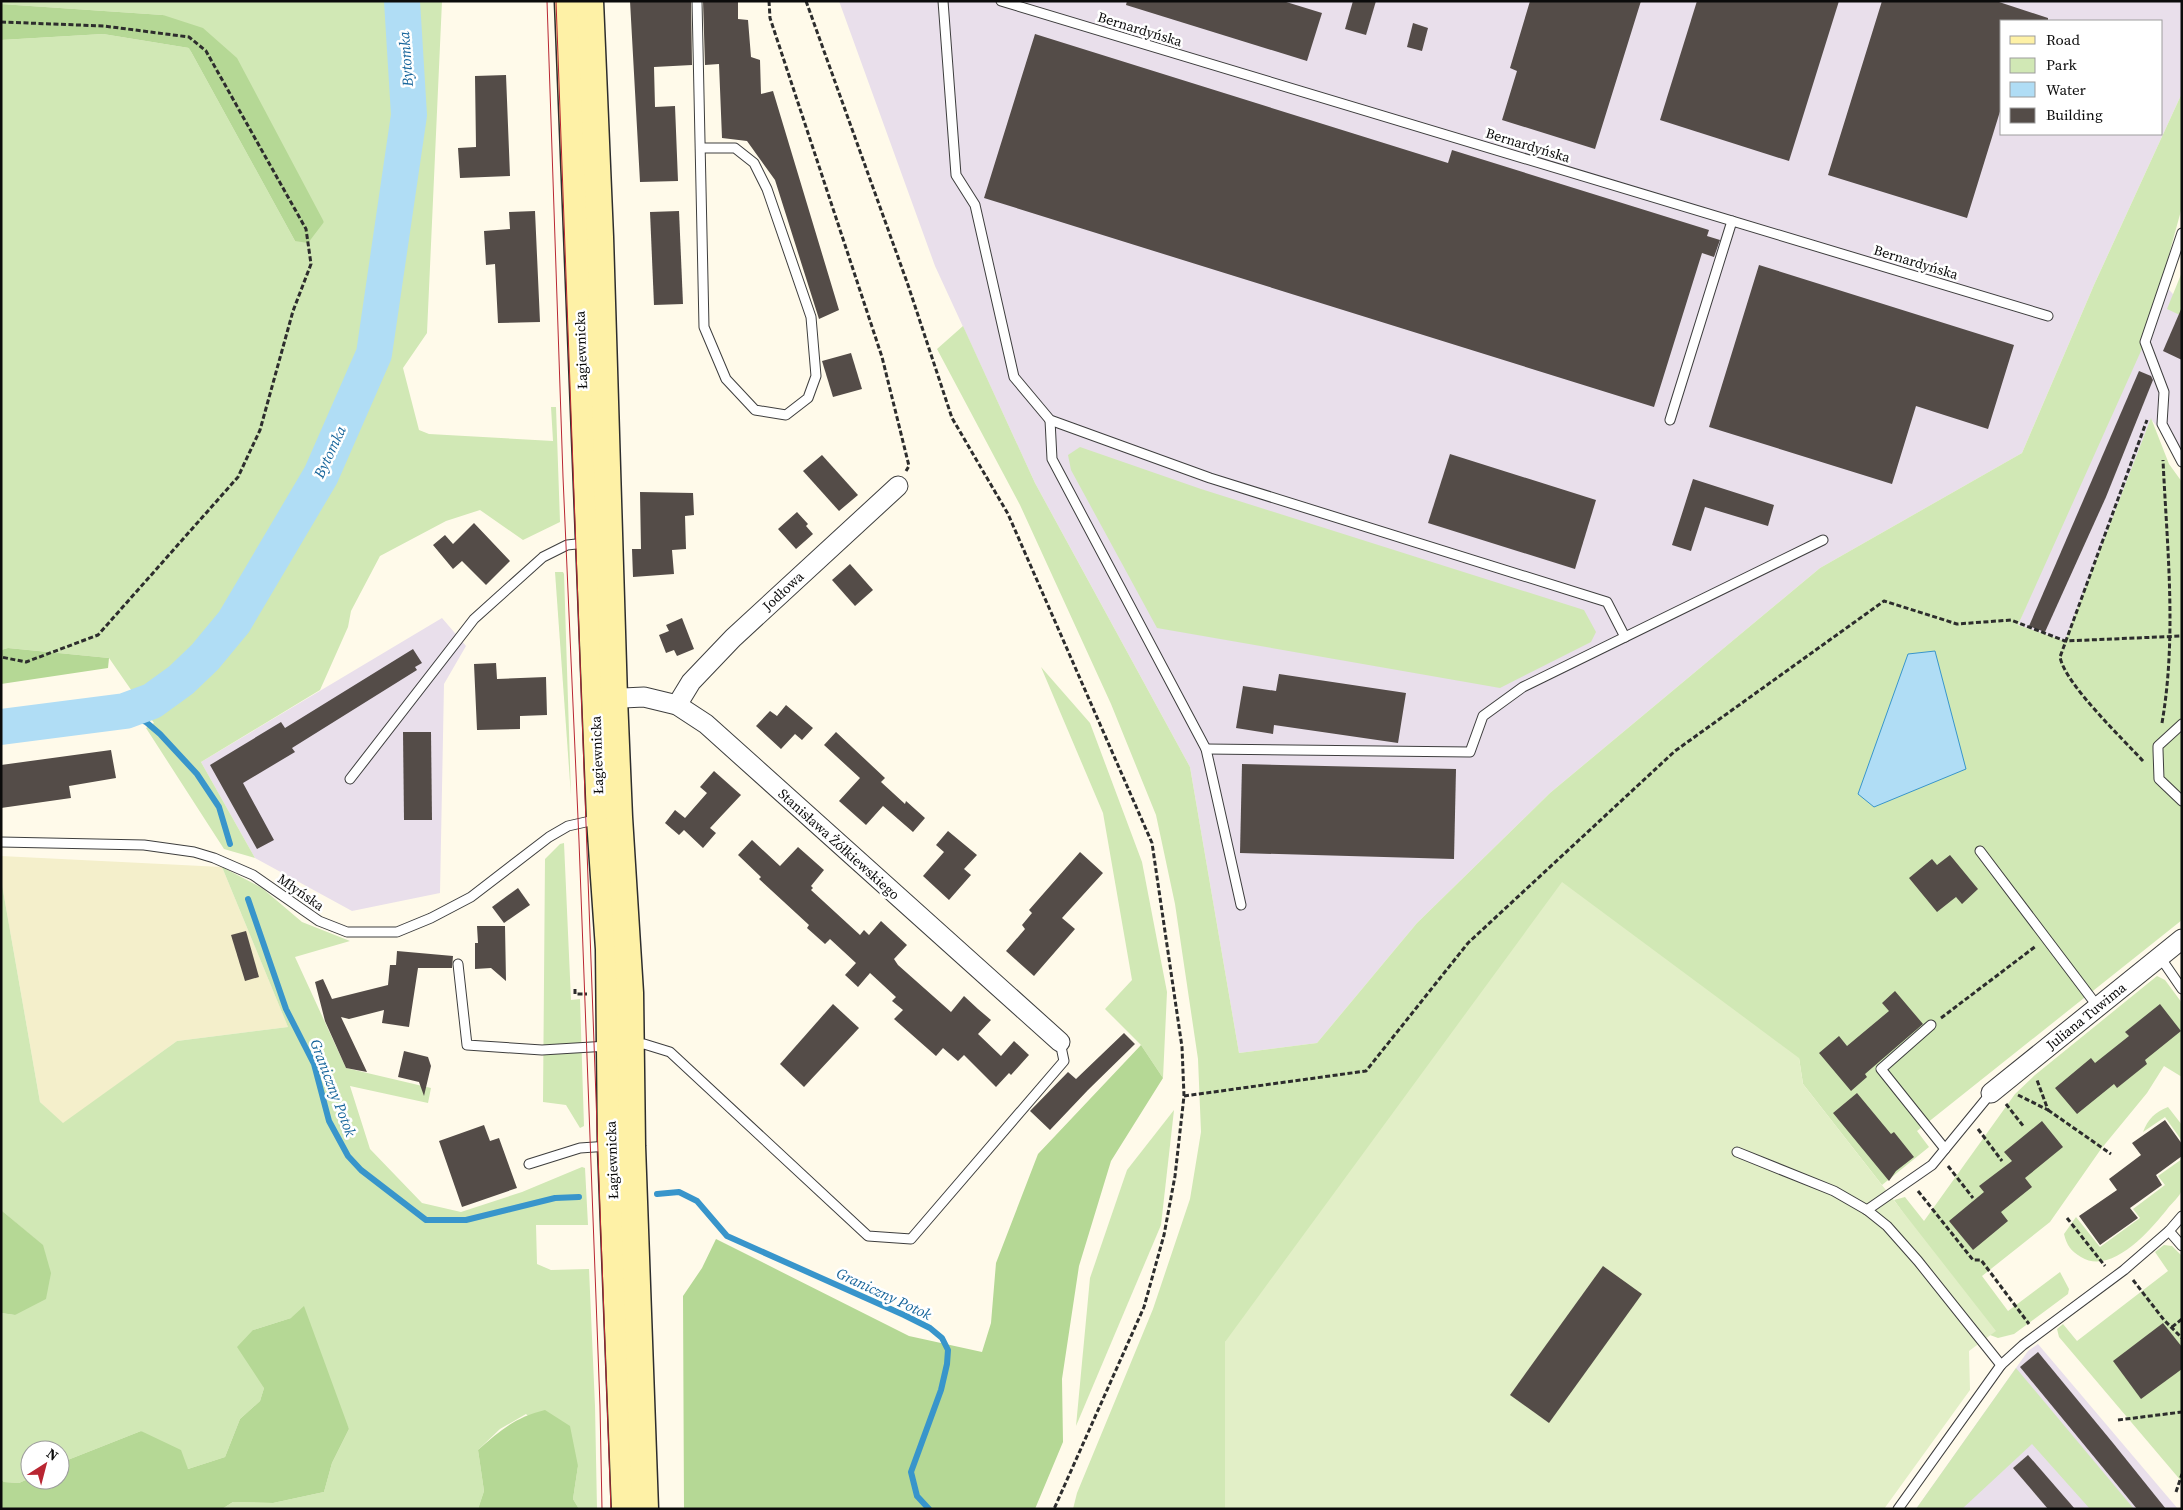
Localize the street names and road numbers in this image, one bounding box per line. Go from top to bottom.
street label: Bernardyńska [1095,7,1186,52]
street label: Bernardyńska [1483,123,1574,168]
street label: Bernardyńska [1871,240,1962,285]
street label: Łagiewnicka [570,310,592,390]
street label: Jodłowa [757,566,809,616]
street label: Łagiewnicka [586,715,608,795]
street label: Stanisława Żółkiewskiego [774,784,904,904]
street label: Młyńska [274,869,329,916]
street label: Juliana Tuwima [2041,977,2131,1055]
street label: Łagiewnicka [601,1120,623,1200]

